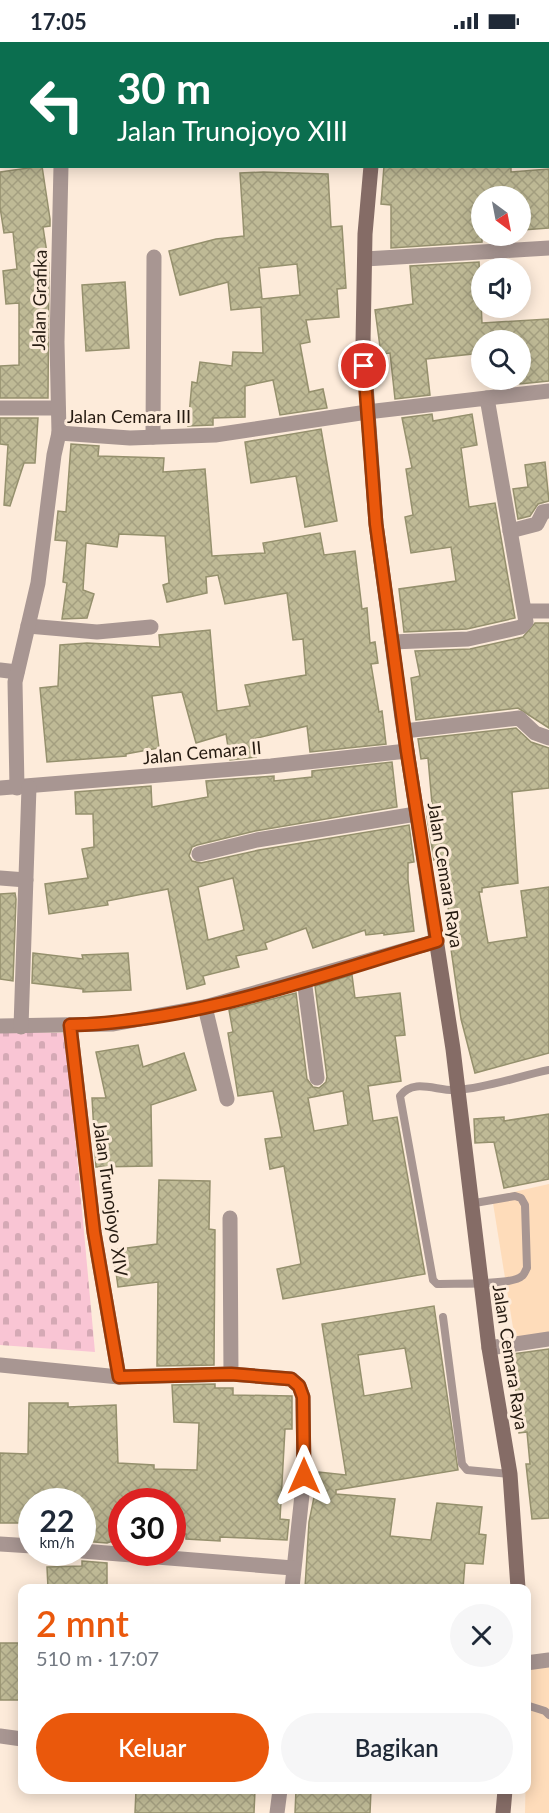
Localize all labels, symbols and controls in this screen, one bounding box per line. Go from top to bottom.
text: 17:05 [30,8,87,35]
text: 30 m [117,63,211,113]
icon: left [18,66,96,144]
text: Jalan Trunojoyo XIII [117,114,348,147]
north arrow [471,186,531,246]
map controls [471,186,531,390]
street label: Jalan Grafika [27,249,51,351]
button: sound [471,258,531,318]
button: search [471,330,531,390]
pin [338,340,389,391]
icon: arrive [347,349,380,382]
street label: Jalan Cemara III [67,405,191,427]
street label: Jalan Cemara II [142,736,262,768]
street label: Jalan Cemara Raya [424,801,468,949]
street label: Jalan Trunojoyo XIV [89,1120,133,1279]
street label: Jalan Cemara Raya [489,1283,533,1431]
position arrow [272,1444,336,1508]
speed limit sign: 30 [108,1488,186,1566]
text: 22 [40,1502,74,1538]
text: km/h [39,1533,75,1551]
text: 2 mnt [36,1601,129,1645]
button: close [450,1604,513,1667]
text: 510 m · 17:07 [36,1646,159,1670]
button: Keluar [36,1713,269,1782]
button: Bagikan [281,1713,513,1782]

